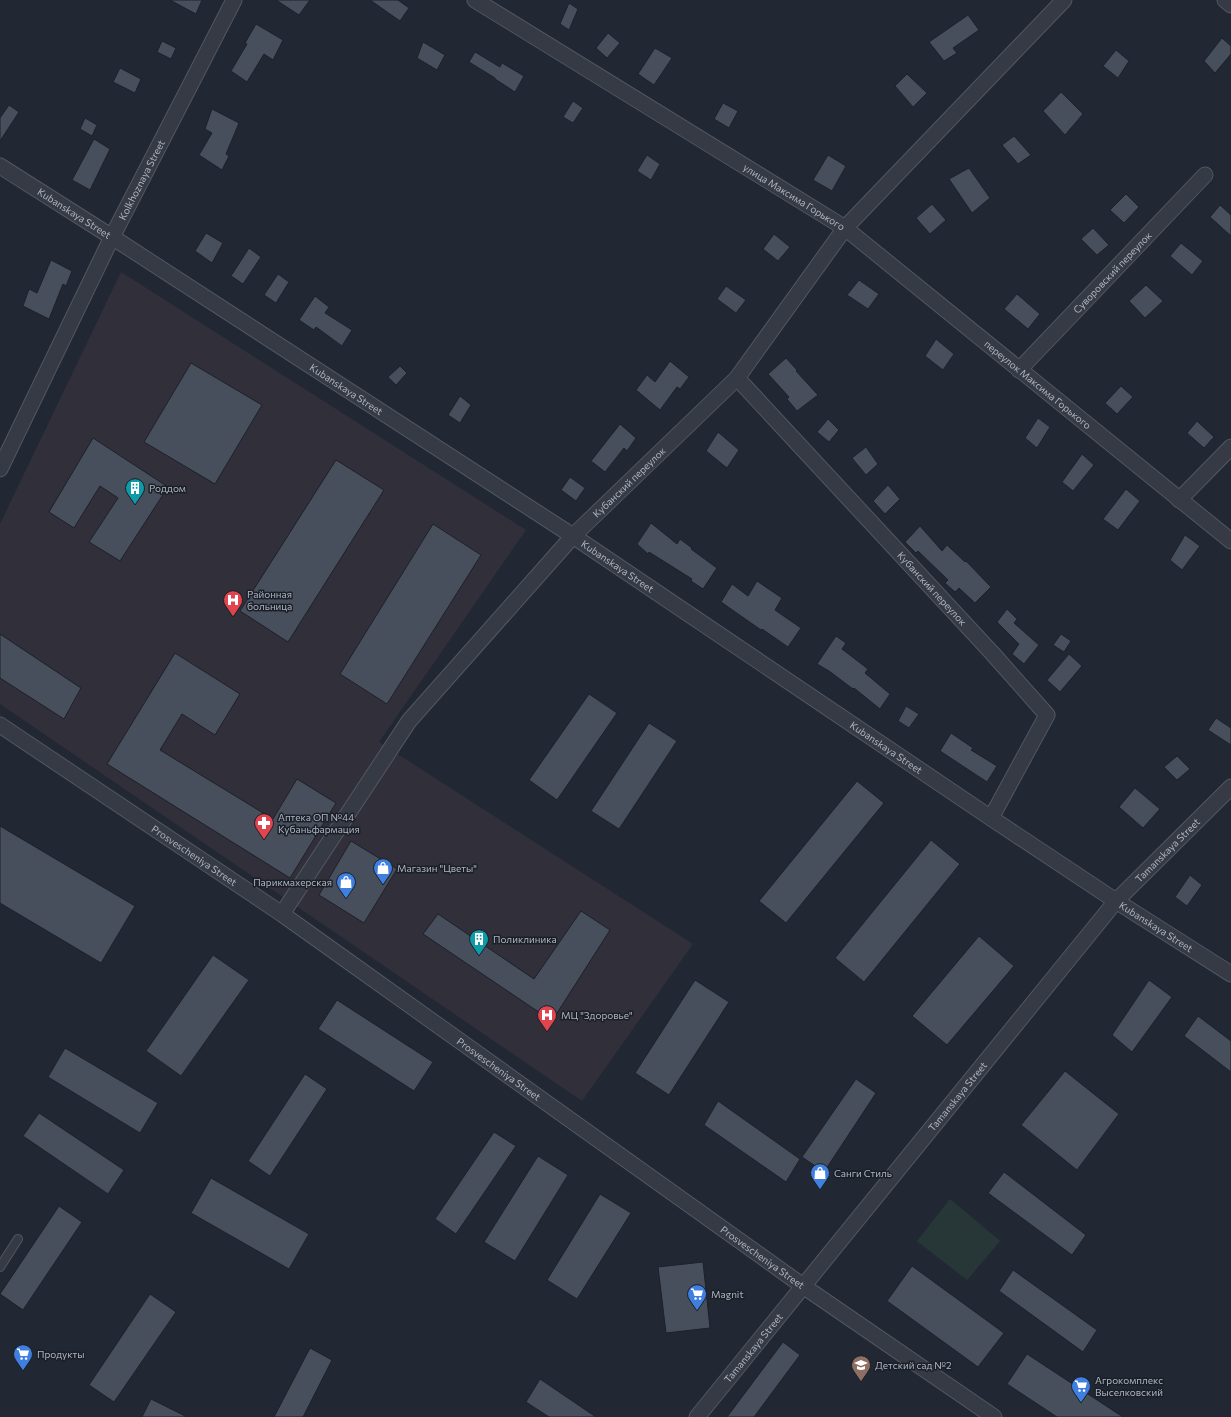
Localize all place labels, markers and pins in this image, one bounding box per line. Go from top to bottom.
building icon: Роддом [124,477,146,505]
place label: Роддом [149,482,186,494]
place label: Районная больница [247,588,292,612]
hospital icon: Районная больница [222,589,244,617]
place label: Аптека ОП №44 Кубаньфармация [278,811,360,835]
pharmacy icon: Аптека ОП №44 Кубаньфармация [253,812,275,840]
shop icon: Магазин "Цветы" [372,857,394,885]
place label: Магазин "Цветы" [397,862,477,874]
shop icon: Парикмахерская [335,871,357,899]
place label: Парикмахерская [253,876,332,888]
building icon: Поликлиника [468,928,490,956]
place label: Поликлиника [493,933,557,945]
hospital icon: МЦ "Здоровье" [536,1004,558,1032]
place label: МЦ "Здоровье" [561,1009,633,1021]
shop icon: Санги Стиль [809,1162,831,1190]
place label: Санги Стиль [834,1167,892,1179]
supermarket icon: Magnit [686,1283,708,1311]
place label: Magnit [711,1288,744,1300]
supermarket icon: Продукты [12,1343,34,1371]
place label: Продукты [37,1348,84,1360]
school or university icon: Детский сад №2 [850,1354,872,1382]
place label: Детский сад №2 [875,1359,952,1371]
place label: Агрокомплекс Выселковский [1095,1374,1163,1398]
supermarket icon: Агрокомплекс Выселковский [1070,1375,1092,1403]

